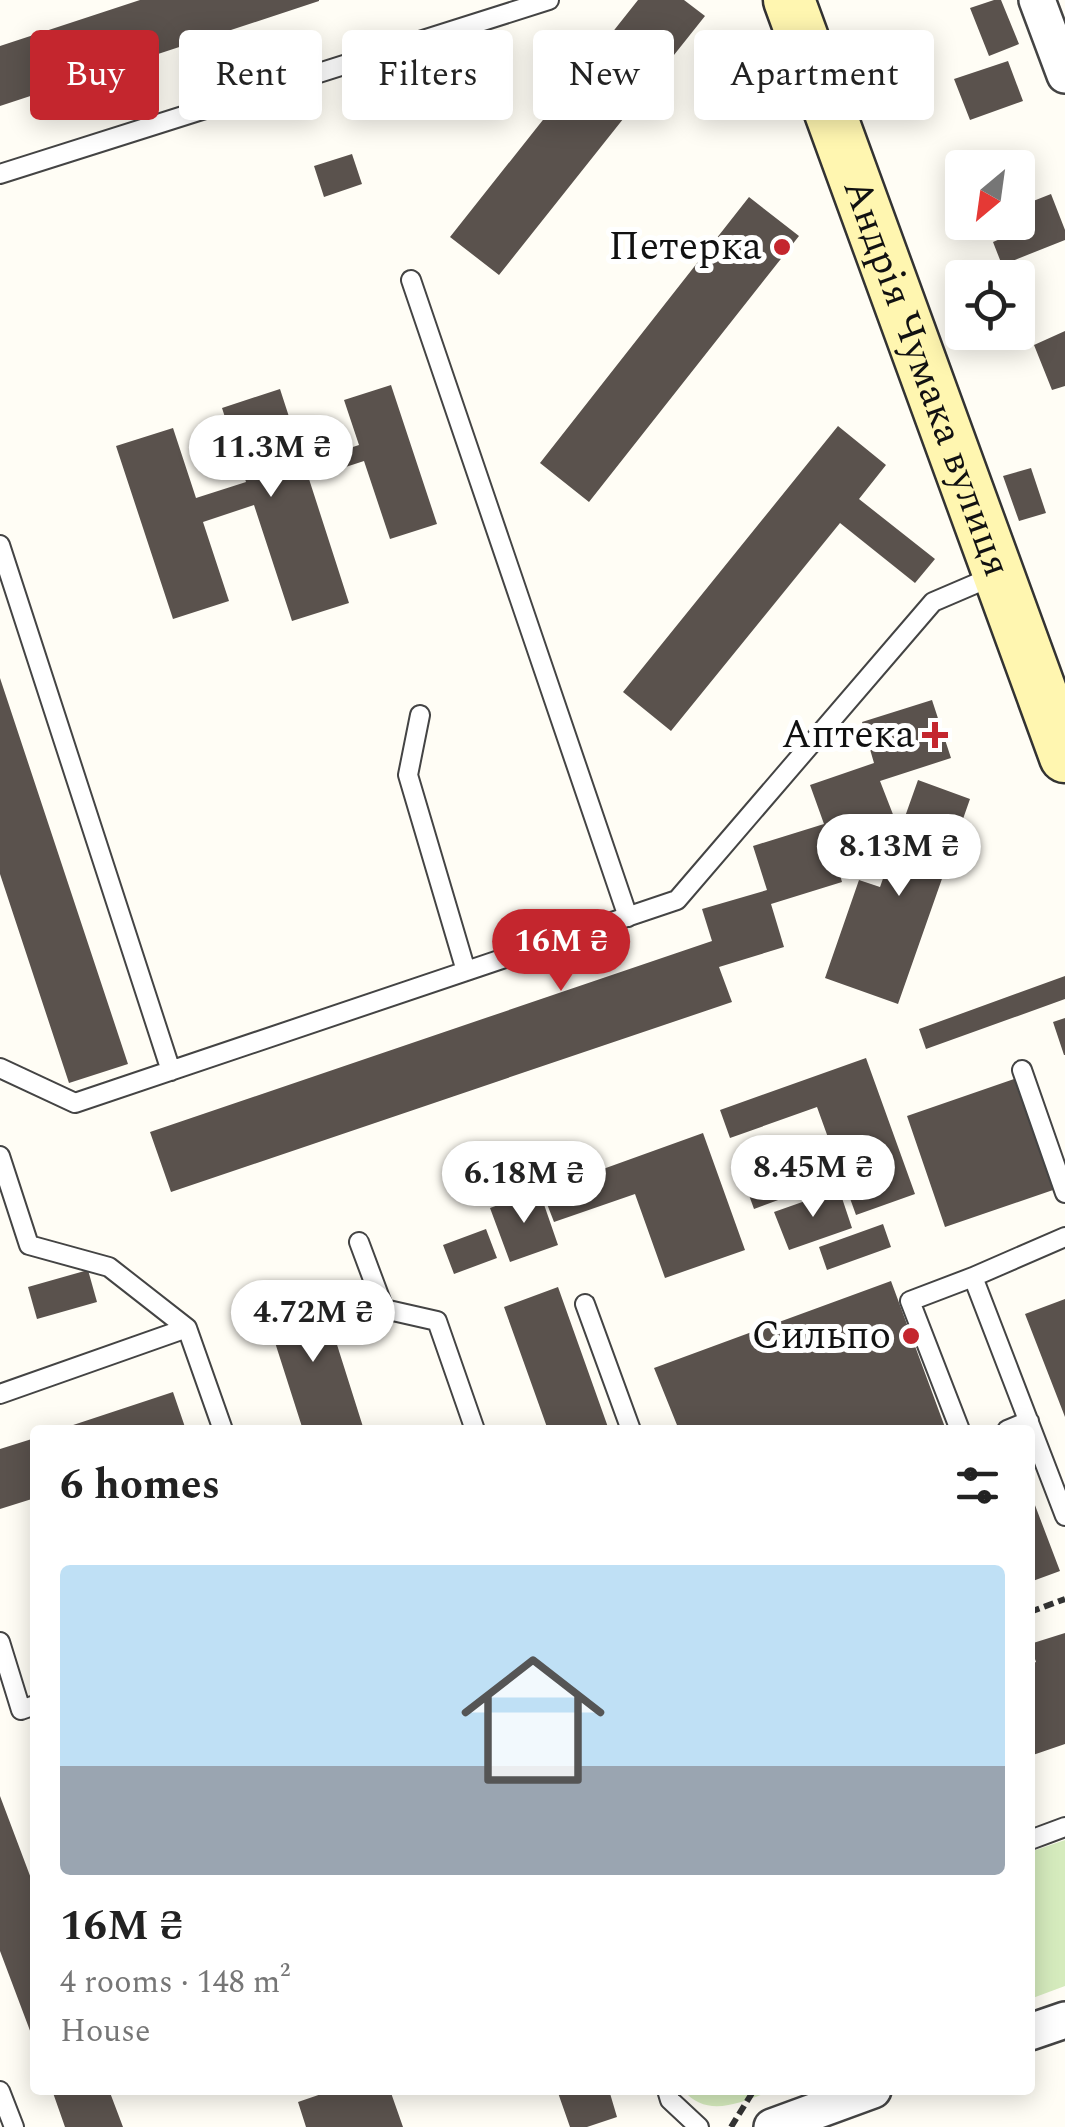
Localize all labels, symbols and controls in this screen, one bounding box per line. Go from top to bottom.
chip: Buy [30,30,159,120]
chip: Rent [179,30,322,120]
chip: Filters [342,30,513,120]
chip: New [533,30,674,120]
chip: Apartment [694,30,934,120]
north arrow [945,150,1035,240]
map controls [945,150,1035,350]
street label: Андрія Чумака вулиця [826,170,1027,585]
place label: Петерка [608,217,762,278]
marker: Петерка [771,236,793,258]
button: locate [945,260,1035,350]
pin: 11.3M ₴ [179,415,363,500]
text: 11.3M ₴ [211,423,331,472]
place label: Аптека [781,705,915,766]
marker: Аптека [924,724,946,746]
pin: 8.13M ₴ [807,814,991,899]
text: 8.13M ₴ [839,822,959,871]
pin: 16M ₴ [491,909,631,994]
text: 16M ₴ [514,917,608,966]
pin: 8.45M ₴ [721,1135,905,1220]
pin: 6.18M ₴ [432,1141,616,1226]
text: 8.45M ₴ [753,1143,873,1192]
text: 6.18M ₴ [464,1149,584,1198]
pin: 4.72M ₴ [221,1280,405,1365]
text: 4.72M ₴ [253,1288,373,1337]
place label: Сильпо [752,1306,891,1367]
marker: Сильпо [900,1325,922,1347]
text: 6 homes [60,1454,220,1517]
icon: filters [950,1458,1005,1513]
icon: home [443,1630,623,1810]
text: 16M ₴ [60,1895,183,1958]
text: 4 rooms · 148 m² [60,1958,290,2007]
text: House [60,2007,150,2056]

